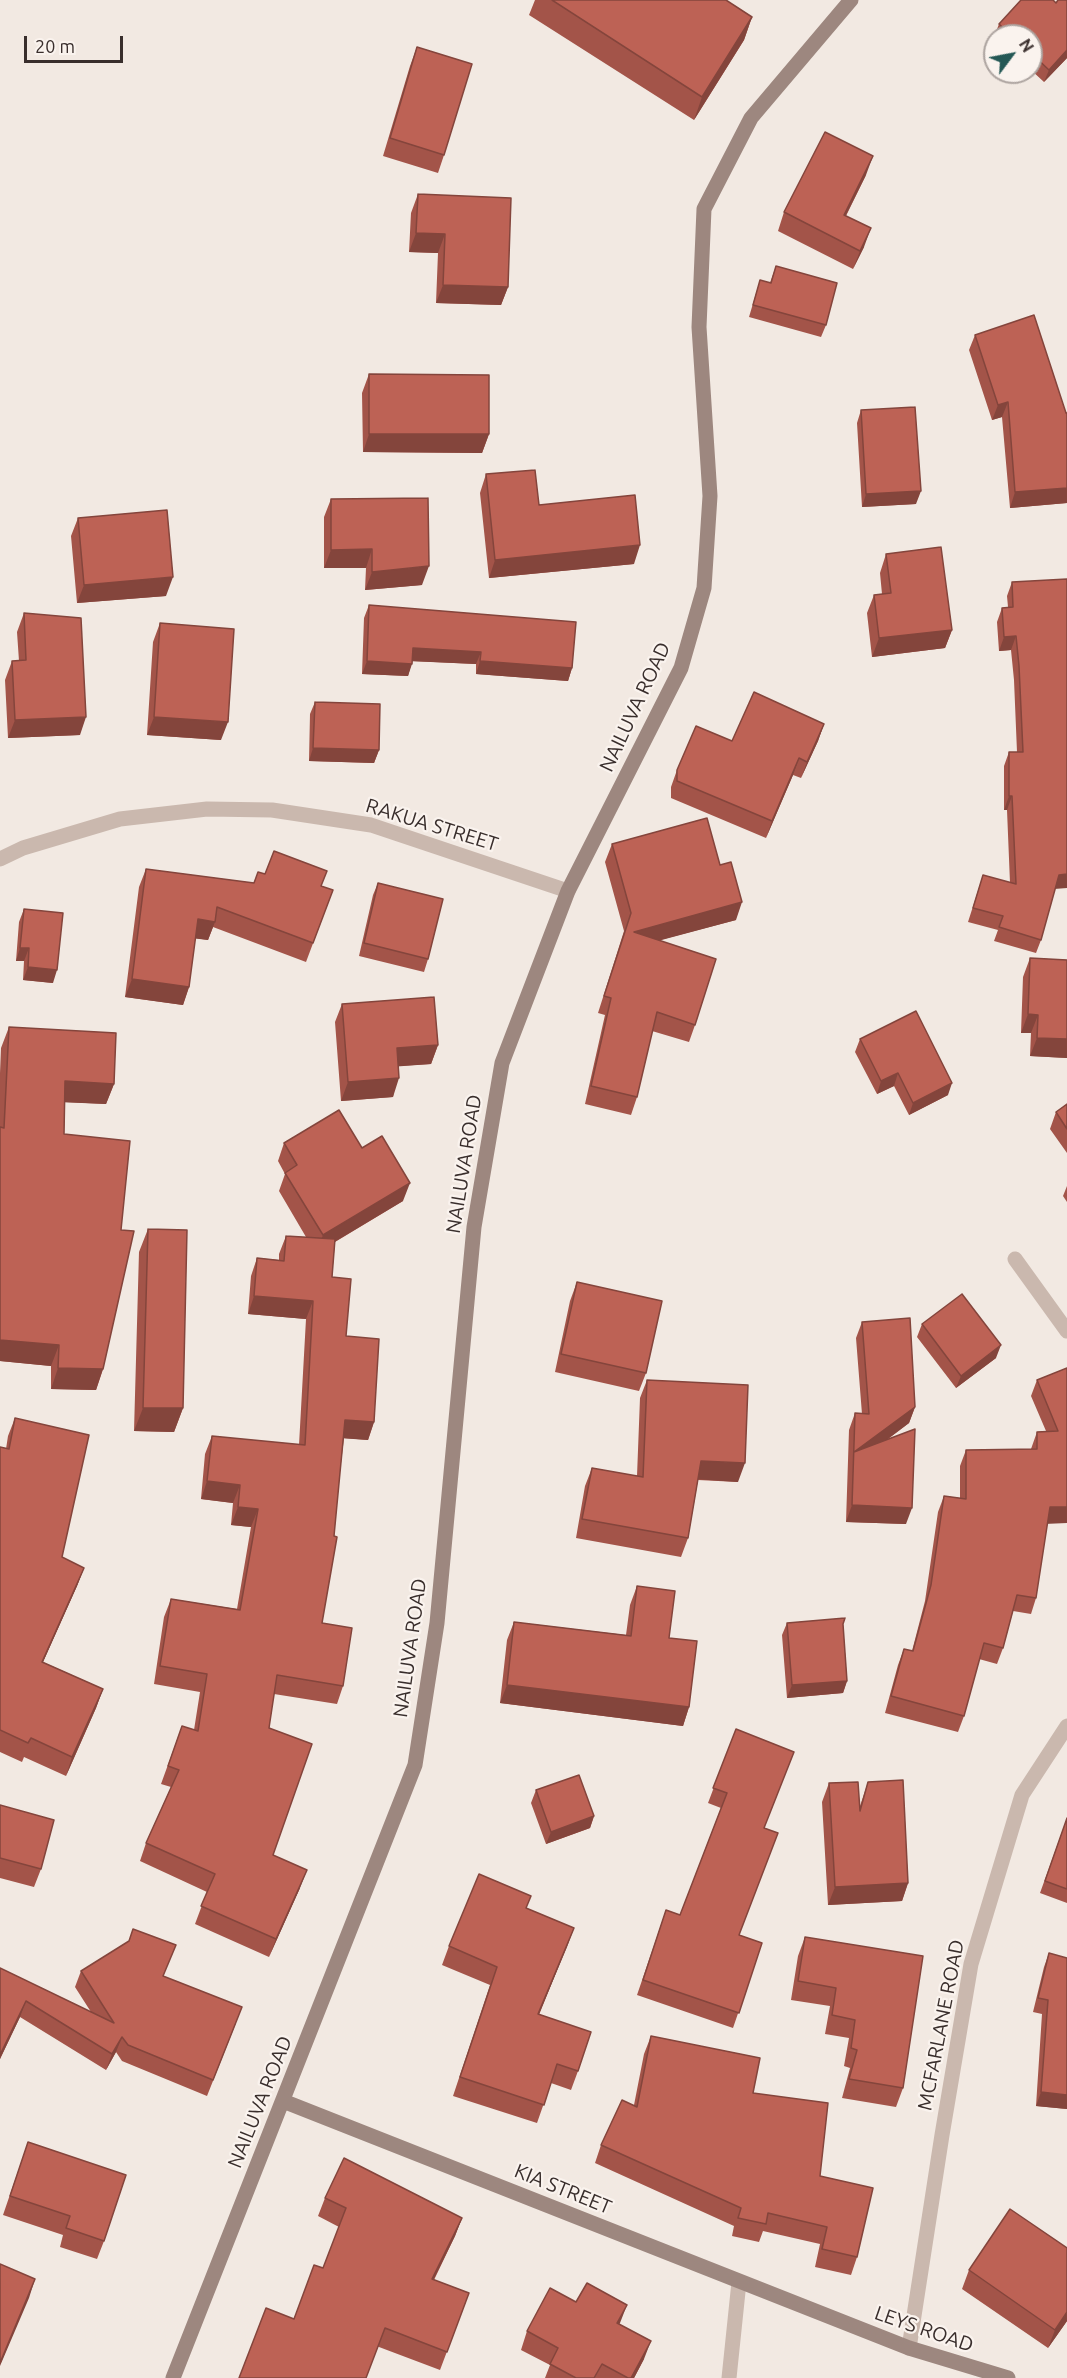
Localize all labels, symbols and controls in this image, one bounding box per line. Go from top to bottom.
scale bar [27,24,126,62]
north arrow [983,24,1043,84]
text: 20 m [35,36,75,56]
text: N [1016,36,1037,55]
street label: NAILUVA ROAD [594,638,676,776]
street label: RAKUA STREET [363,793,501,857]
street label: NAILUVA ROAD [441,1093,487,1235]
street label: NAILUVA ROAD [388,1577,432,1719]
street label: MCFARLANE ROAD [913,1937,969,2113]
street label: NAILUVA ROAD [223,2032,297,2172]
street label: KIA STREET [511,2159,615,2219]
street label: LEYS ROAD [871,2301,977,2357]

